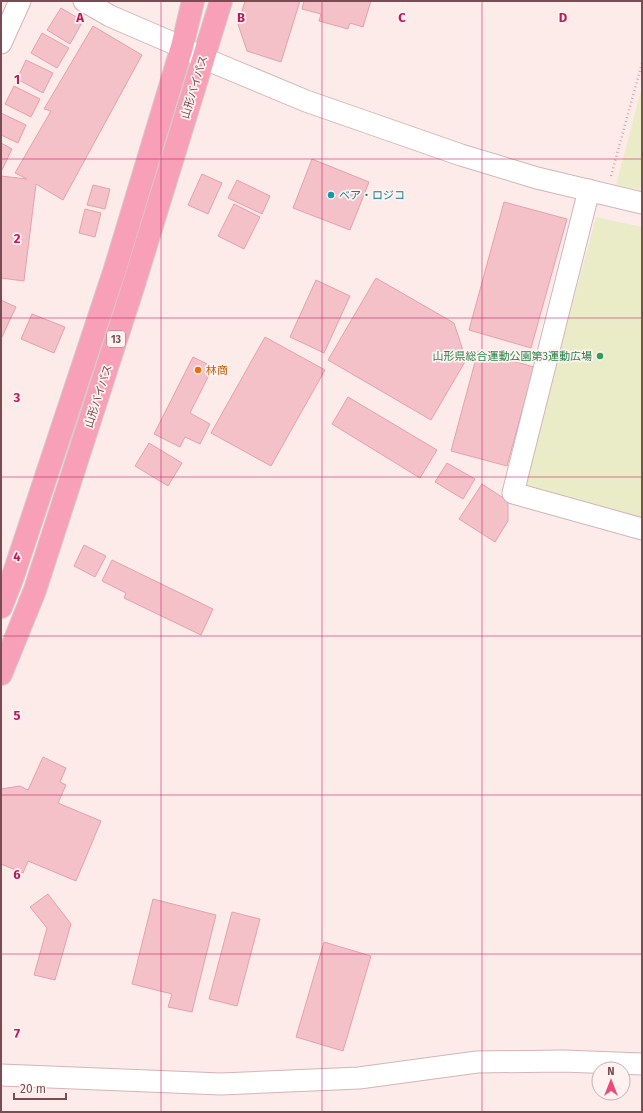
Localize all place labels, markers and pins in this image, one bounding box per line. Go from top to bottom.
place label: ベア・ロジコ [339,189,405,202]
marker: ベア・ロジコ [326,190,336,200]
place label: 山形県総合運動公園第3運動広場 [433,350,592,363]
marker: 山形県総合運動公園第3運動広場 [595,351,605,361]
place label: 林商 [206,364,228,377]
marker: 林商 [193,365,203,375]

